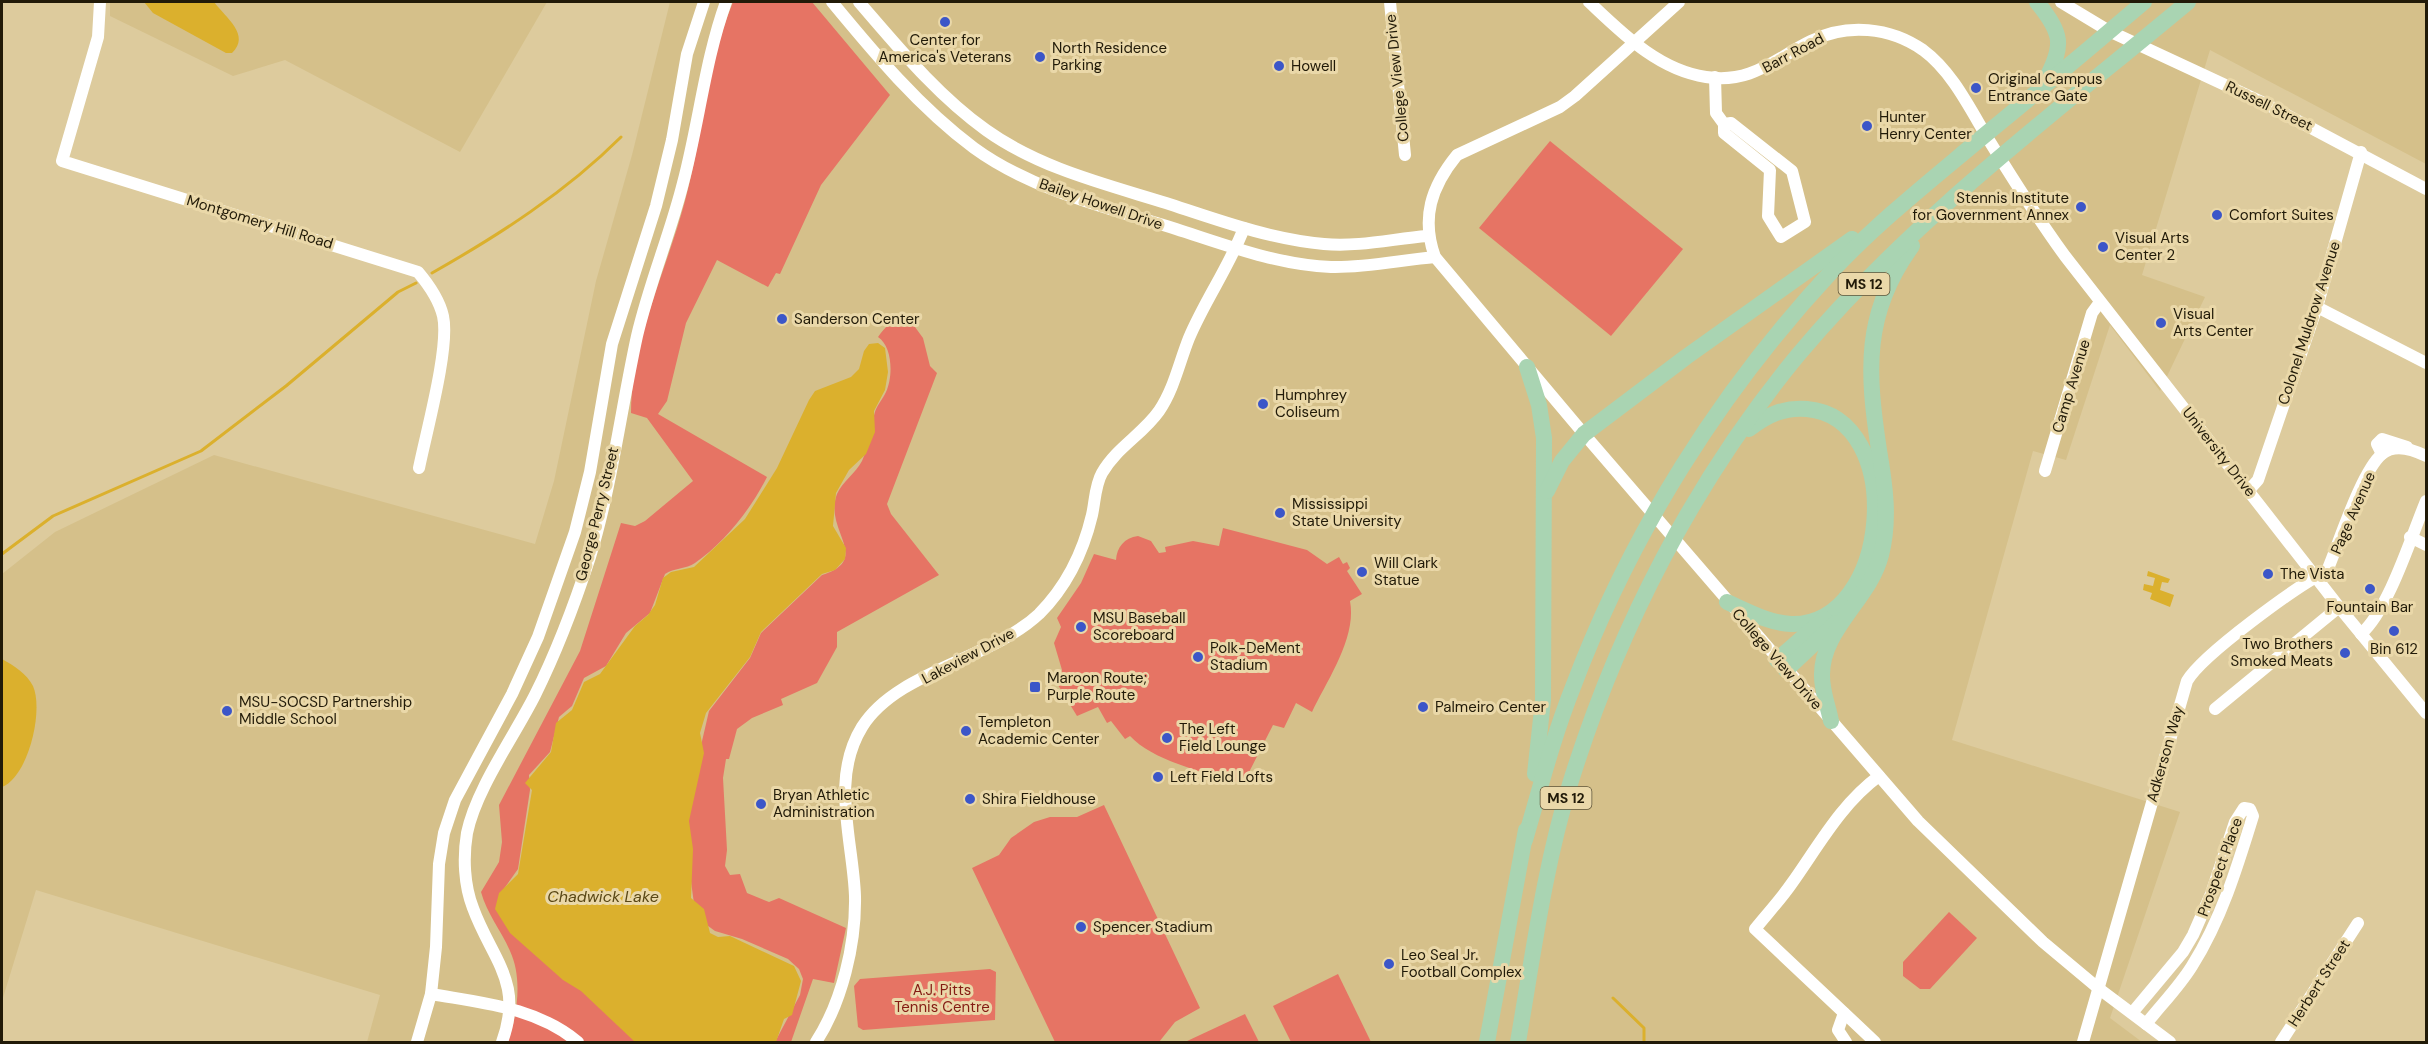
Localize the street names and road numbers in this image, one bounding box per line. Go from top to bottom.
street label: College View Drive [1380,13,1414,143]
street label: Barr Road [1759,28,1827,78]
street label: Russell Street [2222,76,2316,136]
street label: Bailey Howell Drive [1037,173,1165,235]
street label: Montgomery Hill Road [184,190,336,254]
street label: Colonel Muldrow Avenue [2273,239,2345,407]
road number: MS 12 [1838,273,1890,295]
street label: Camp Avenue [2047,337,2095,435]
street label: University Drive [2178,403,2260,501]
street label: George Perry Street [571,445,623,583]
street label: Page Avenue [2326,469,2380,557]
street label: College View Drive [1727,604,1827,714]
street label: Lakeview Drive [918,623,1018,689]
street label: Adkerson Way [2142,703,2188,804]
road number: MS 12 [1540,787,1592,809]
street label: Prospect Place [2193,815,2247,919]
street label: Herbert Street [2283,935,2355,1030]

